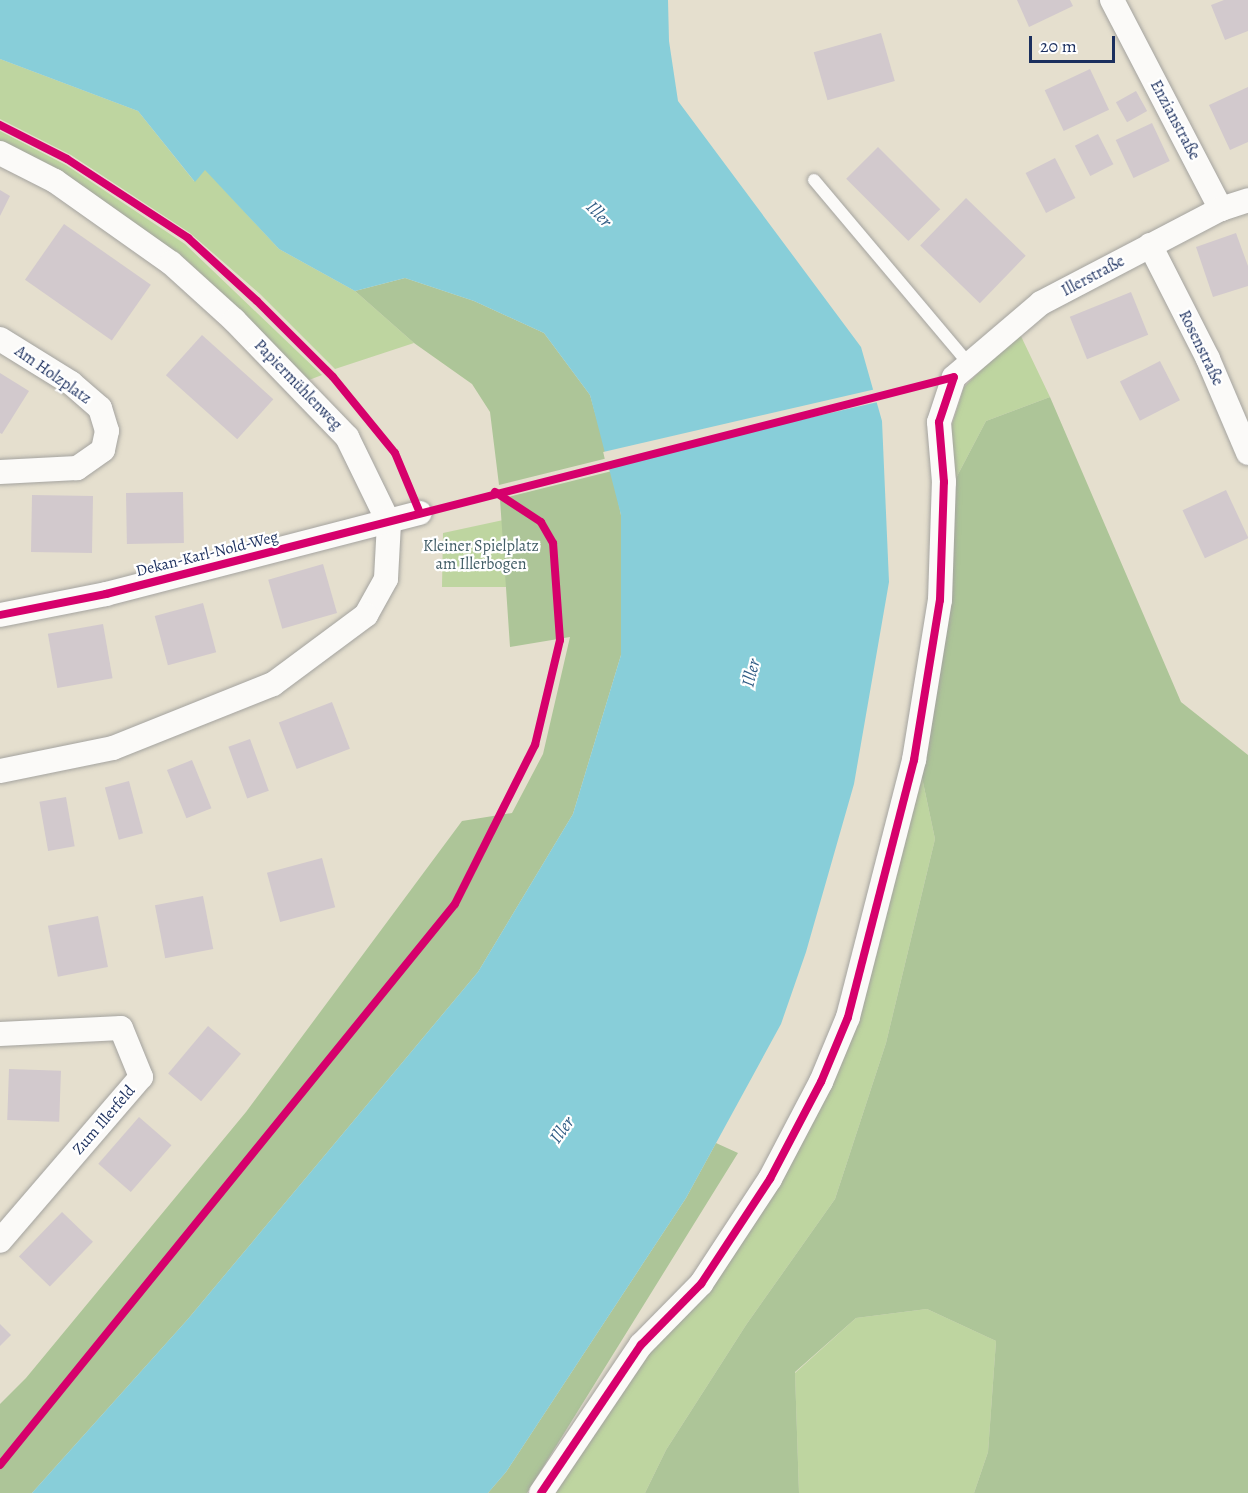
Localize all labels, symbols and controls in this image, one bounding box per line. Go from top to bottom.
scale bar [1032,24,1118,62]
text: 20 m [1040,34,1077,58]
street label: Enzianstraße [1146,77,1204,163]
water label: Iller [582,196,616,232]
street label: Illerstraße [1058,251,1128,301]
street label: Rosenstraße [1175,307,1227,389]
street label: Papiermühlenweg [250,336,346,434]
street label: Am Holzplatz [11,342,95,408]
street label: Dekan-Karl-Nold-Weg [134,527,280,581]
park label: Kleiner Spielplatz am Illerbogen [423,536,539,574]
water label: Iller [737,657,765,689]
street label: Zum Illerfeld [69,1081,139,1159]
water label: Iller [545,1112,579,1148]

